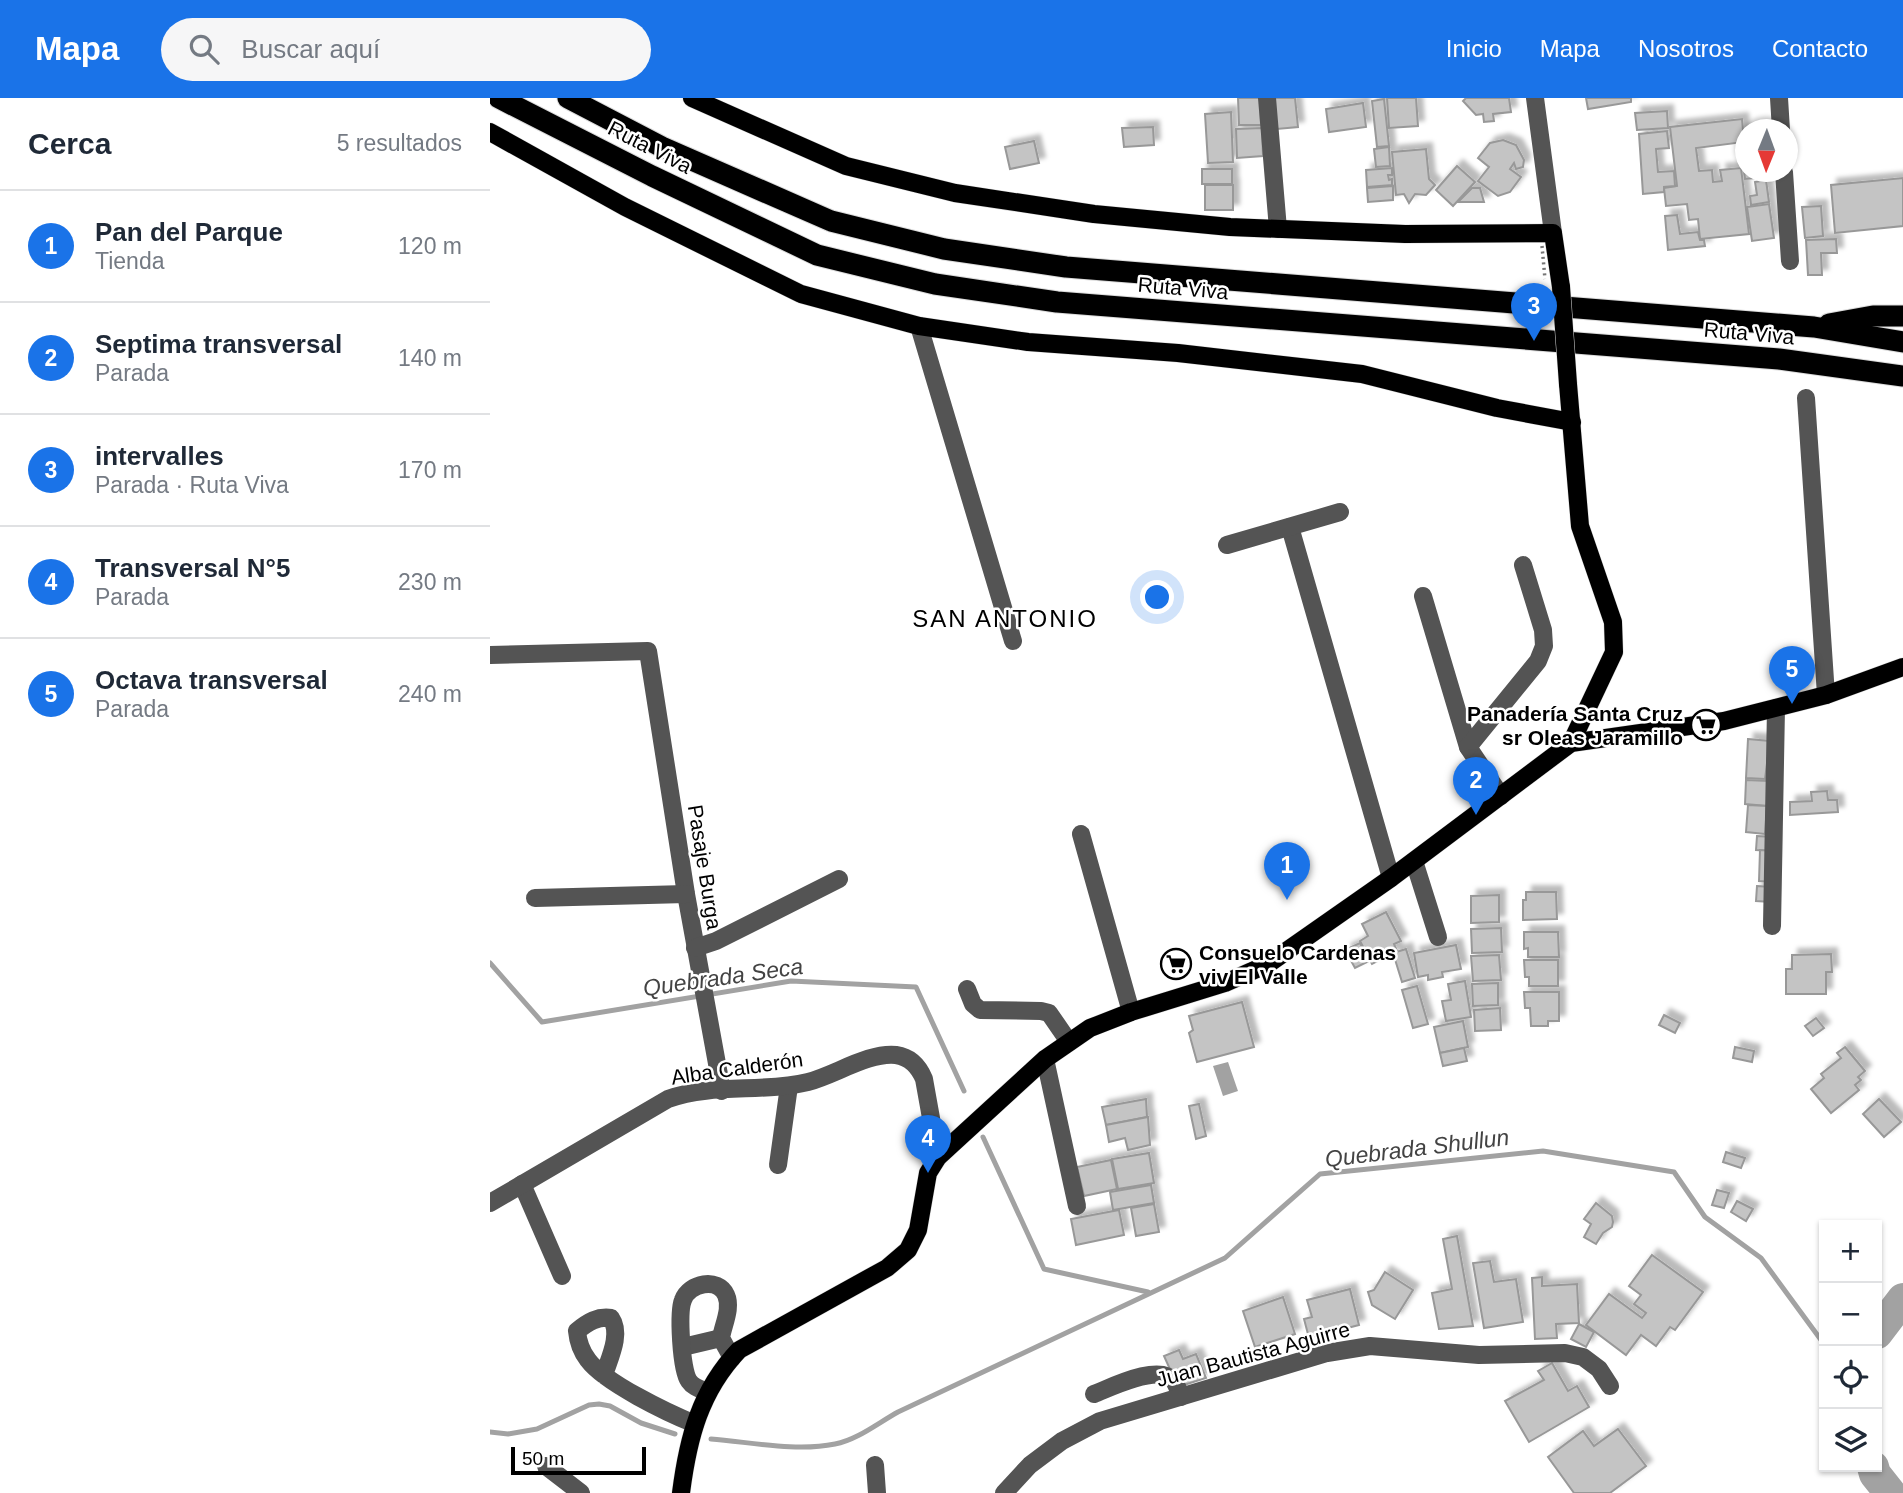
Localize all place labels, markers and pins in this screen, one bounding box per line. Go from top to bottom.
pin: 3 [1511,283,1557,341]
pin: 5 [1769,646,1815,704]
place label: Panadería Santa Cruz sr Oleas Jaramillo [1467,702,1683,749]
supermarket icon: Panadería Santa Cruz sr Oleas Jaramillo [1689,708,1723,742]
pin: 2 [1453,757,1499,815]
pin: 1 [1264,842,1310,900]
place label: Consuelo Cardenas viv El Valle [1199,941,1396,988]
supermarket icon: Consuelo Cardenas viv El Valle [1159,947,1193,981]
pin: 4 [905,1115,951,1173]

